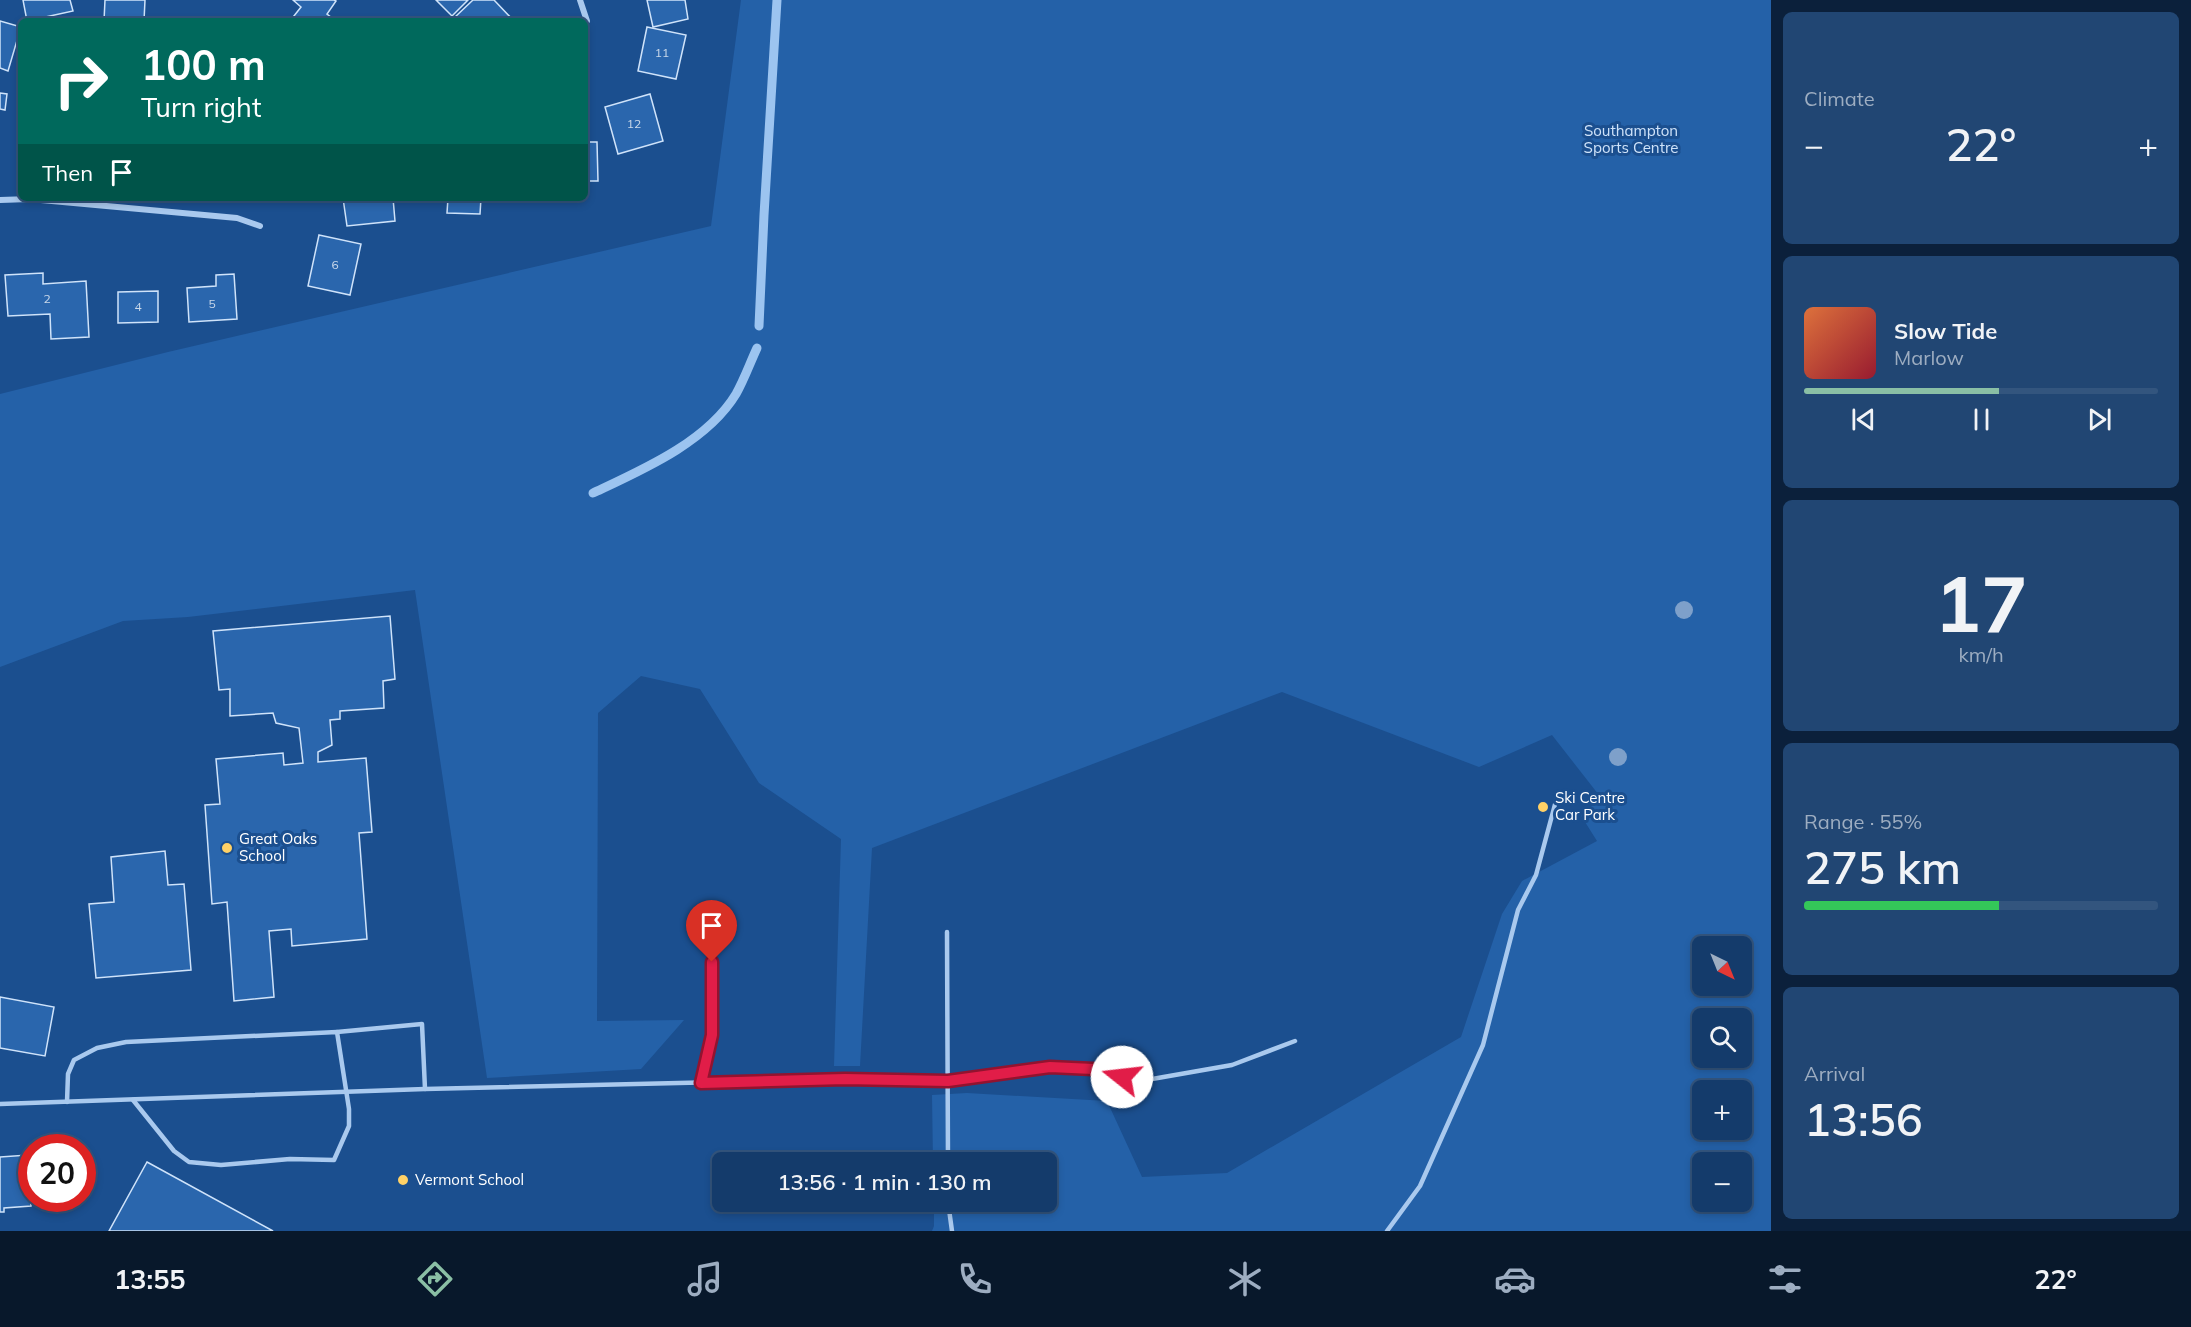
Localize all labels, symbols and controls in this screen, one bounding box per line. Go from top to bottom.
text: 100 m [141,38,266,91]
icon: right [42,42,120,120]
house number: 11 [655,45,669,60]
text: Climate [1804,86,1875,111]
text: Turn right [141,90,261,124]
house number: 12 [627,116,641,131]
text: 22° [1946,116,2016,172]
park label: Southampton Sports Centre [1584,121,1678,157]
text: − [1804,124,1824,165]
text: + [2138,124,2158,165]
icon: arrive [105,156,138,189]
text: Then [42,159,93,187]
house number: 6 [331,257,339,272]
house number: 2 [43,291,51,306]
house number: 5 [208,296,216,311]
house number: 4 [134,299,142,314]
text: Slow Tide [1894,317,1997,345]
text: Marlow [1894,345,1964,370]
icon: previous [1847,403,1880,436]
icon: pause [1965,403,1998,436]
icon: next [2083,403,2116,436]
text: 17 [1934,554,2028,652]
text: km/h [1958,642,2004,667]
place label: Ski Centre Car Park [1555,788,1625,824]
marker: Ski Centre Car Park [1536,800,1550,814]
text: Range · 55% [1804,809,1922,834]
place label: Great Oaks School [239,829,317,865]
text: 275 km [1804,839,1961,895]
marker: Great Oaks School [220,841,234,855]
pin [686,900,737,962]
icon: arrive [695,909,728,942]
north arrow [1692,936,1752,996]
map controls [1692,936,1752,1212]
button: search [1692,1008,1752,1068]
position arrow [1090,1045,1154,1109]
text: Arrival [1804,1061,1865,1086]
button: + [1692,1080,1752,1140]
text: 13:56 [1804,1091,1923,1147]
speed limit sign: 20 [18,1134,96,1212]
button: − [1692,1152,1752,1212]
text: 13:56 · 1 min · 130 m [777,1168,992,1196]
place label: Vermont School [415,1170,524,1189]
marker: Vermont School [396,1173,410,1187]
icon: directions [414,1258,456,1300]
icon: music [684,1258,726,1300]
icon: phone [954,1258,996,1300]
icon: climate [1224,1258,1266,1300]
icon: car [1494,1258,1536,1300]
icon: filters [1764,1258,1806,1300]
text: 13:55 [114,1262,186,1296]
text: 22° [2034,1262,2077,1296]

